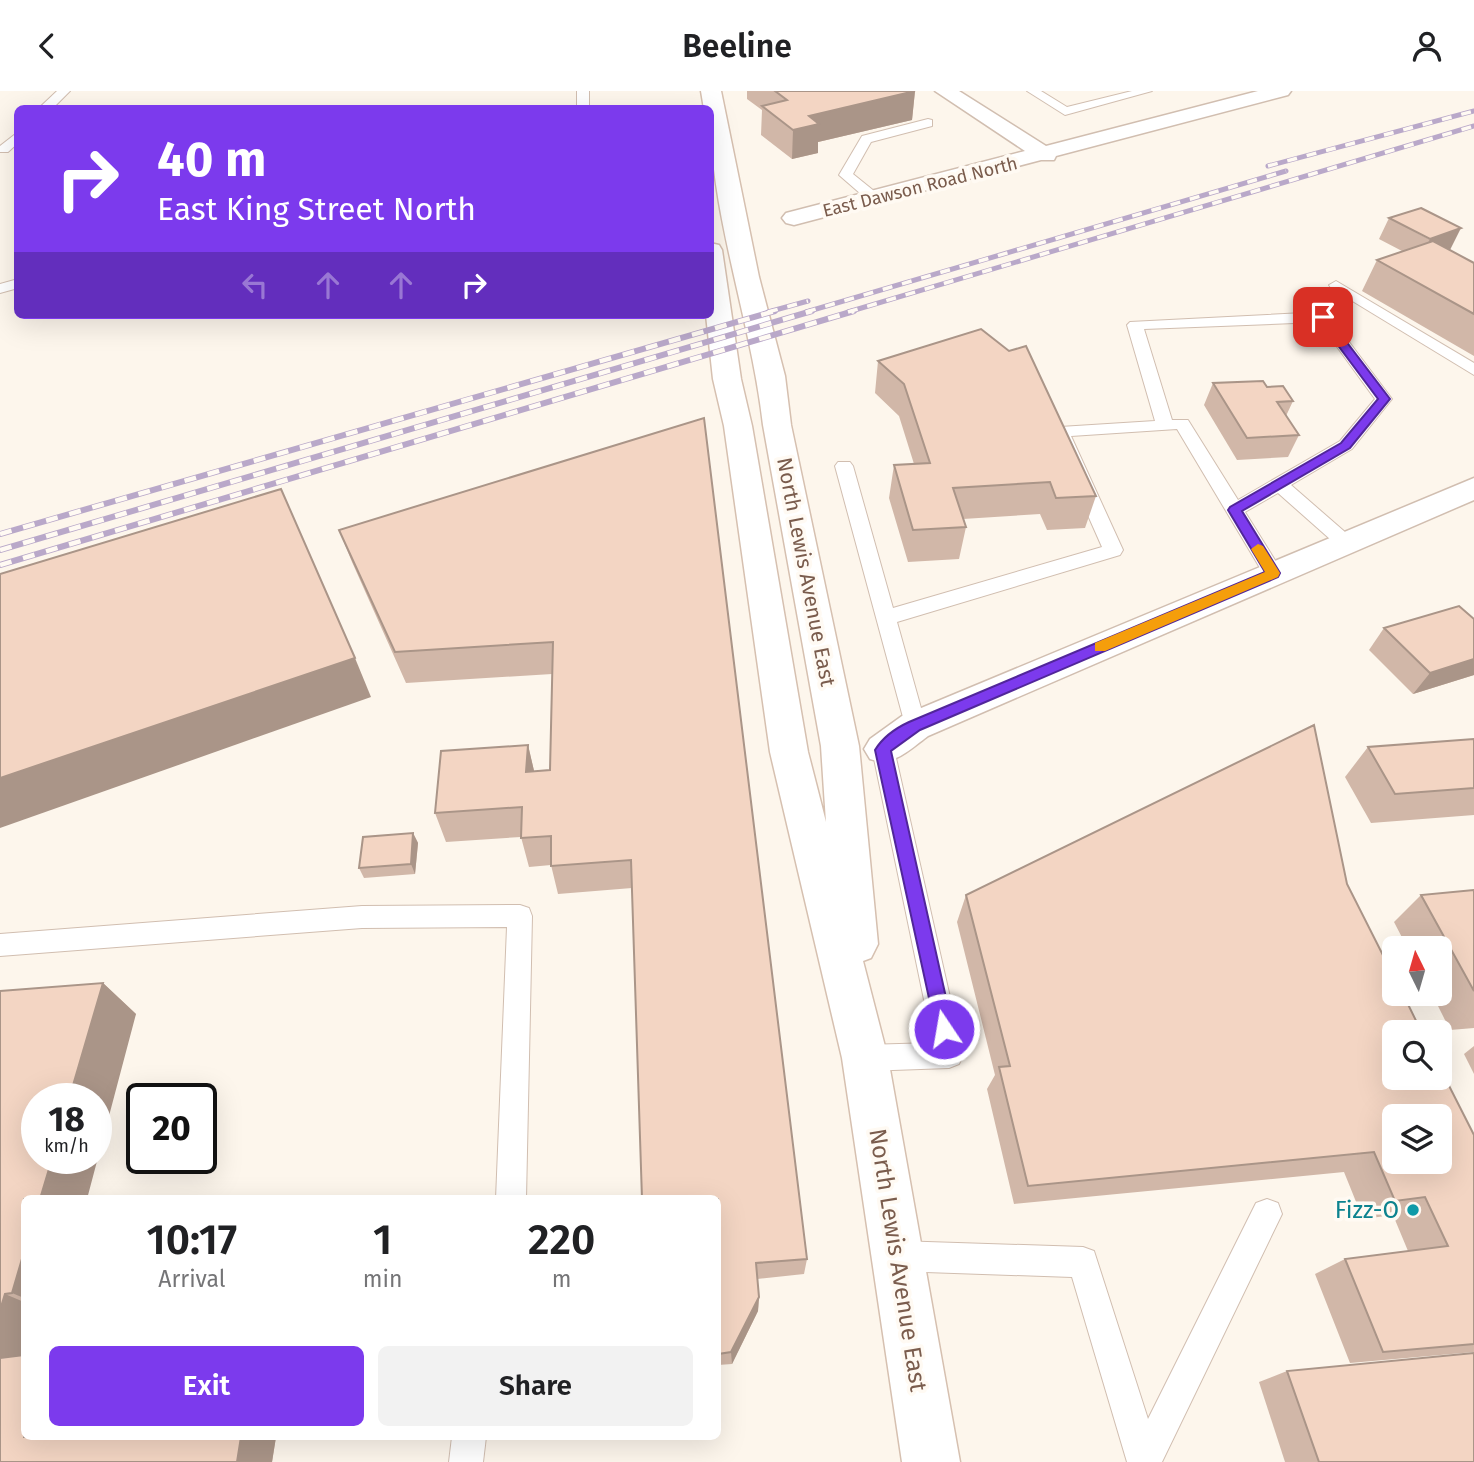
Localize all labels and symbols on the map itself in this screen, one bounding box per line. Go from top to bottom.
street label: East Dawson Road North [820,152,1020,222]
pin [1293,287,1353,347]
street label: North Lewis Avenue East [771,455,841,689]
north arrow [1382,936,1452,1006]
position arrow [907,992,981,1066]
speed limit sign: 20 [126,1083,217,1174]
street label: North Lewis Avenue East [863,1126,933,1394]
place label: Fizz-O [1335,1196,1399,1224]
marker: Fizz-O [1405,1202,1421,1218]

